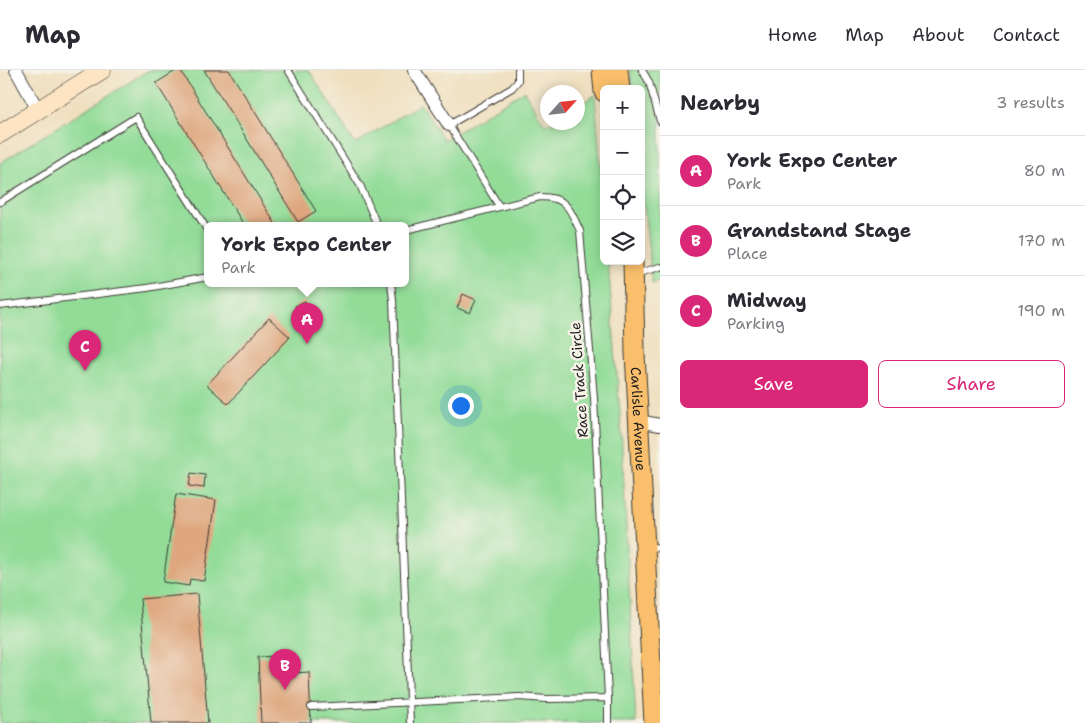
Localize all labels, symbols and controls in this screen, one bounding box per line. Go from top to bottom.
text: Map [25,19,81,51]
text: Home [768,23,817,47]
text: Map [845,23,884,47]
text: About [912,23,965,47]
text: Contact [993,23,1060,47]
north arrow [540,85,585,130]
map controls [600,85,645,265]
button: + [600,85,645,130]
text: Nearby [680,89,760,117]
text: 3 results [996,92,1065,113]
button: − [600,130,645,175]
text: York Expo Center [727,148,898,173]
text: A [690,160,702,181]
text: 80 m [1024,160,1065,181]
text: Park [727,173,761,194]
button: locate [600,175,645,220]
text: Grandstand Stage [727,218,911,243]
button: layers [600,220,645,265]
popup [204,222,409,287]
text: B [691,230,701,251]
text: 170 m [1018,230,1065,251]
text: York Expo Center [221,232,392,257]
text: Place [727,243,768,264]
text: Park [221,257,256,278]
text: Midway [727,288,807,313]
text: C [691,300,701,321]
text: 190 m [1018,300,1065,321]
pin: A [291,303,323,344]
text: Parking [727,313,785,334]
street label: Race Track Circle [566,322,592,438]
pin: C [69,330,101,371]
button: Save [680,360,868,408]
button: Share [878,360,1065,408]
street label: Carlisle Avenue [627,367,650,471]
your location [448,393,474,419]
pin: B [269,649,301,690]

